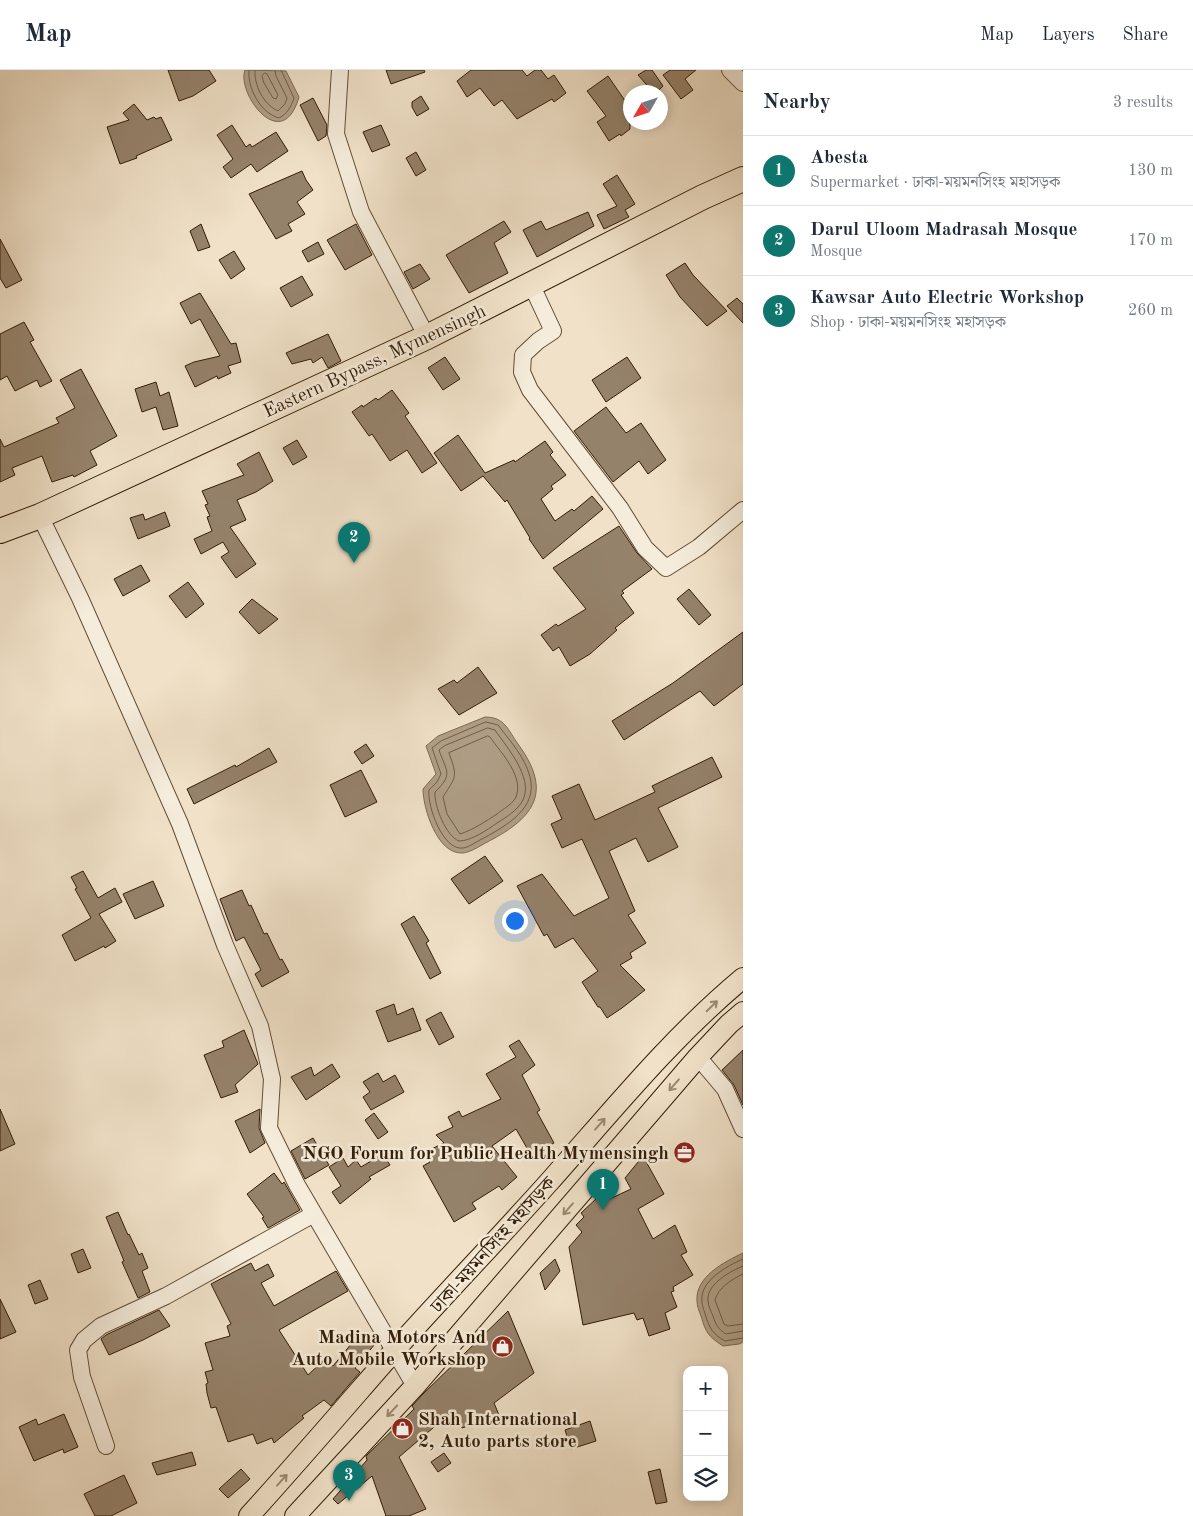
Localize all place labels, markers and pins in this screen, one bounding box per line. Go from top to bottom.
pin: 2 [338,522,370,563]
office icon: NGO Forum for Public Health Mymensingh [673,1140,697,1164]
place label: NGO Forum for Public Health Mymensingh [303,1145,669,1164]
pin: 1 [587,1169,619,1210]
place label: Madina Motors And Auto Mobile Workshop [291,1329,486,1370]
shop icon: Madina Motors And Auto Mobile Workshop [490,1335,514,1359]
place label: Shah International 2, Auto parts store [418,1411,578,1452]
shop icon: Shah International 2, Auto parts store [390,1417,414,1441]
pin: 3 [333,1460,365,1501]

